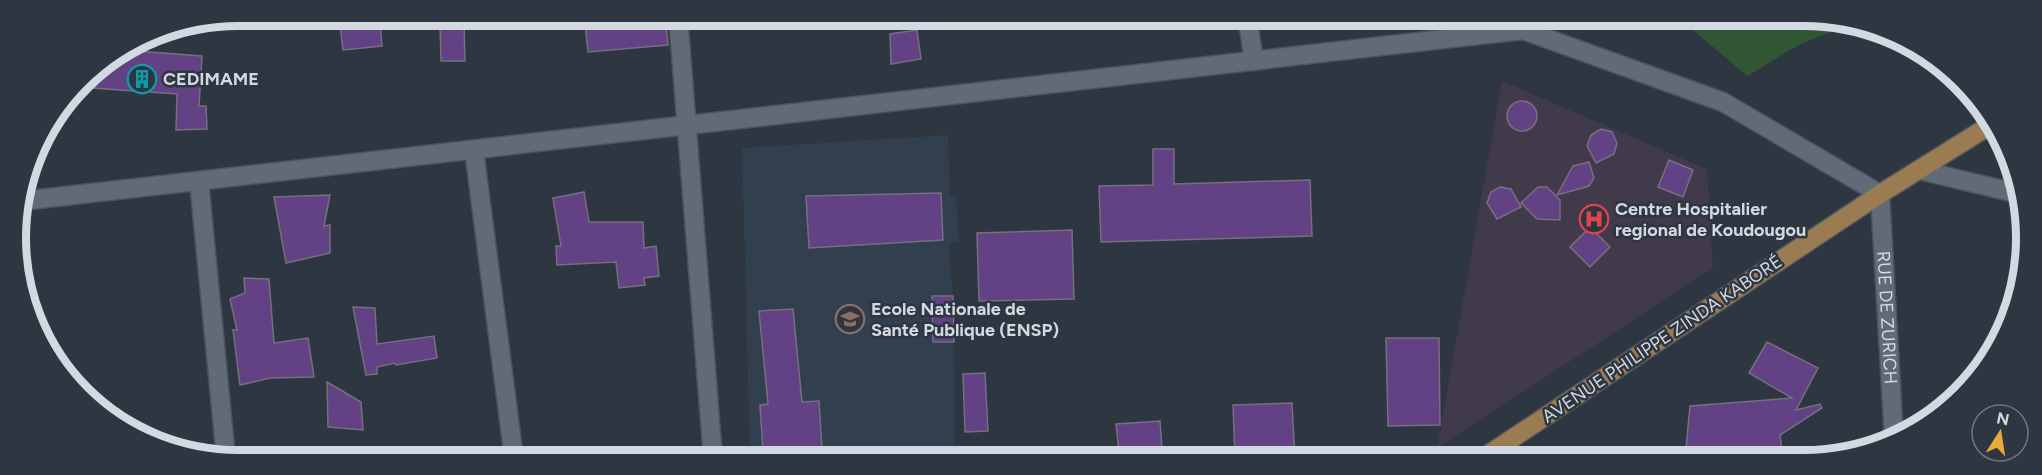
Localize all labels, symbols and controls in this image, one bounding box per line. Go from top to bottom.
building icon: CEDIMAME [126,63,158,95]
place label: CEDIMAME [163,68,259,90]
place label: Centre Hospitalier regional de Koudougou [1615,198,1806,241]
hospital icon: Centre Hospitalier regional de Koudougou [1578,203,1610,235]
street label: AVENUE PHILIPPE ZINDA KABORÉ [1538,250,1786,428]
street label: RUE DE ZURICH [1872,250,1902,385]
place label: Ecole Nationale de Santé Publique (ENSP) [871,298,1059,341]
school or university icon: Ecole Nationale de Santé Publique (ENSP) [834,303,866,335]
north arrow [1970,403,2030,463]
text: N [1995,408,2011,429]

